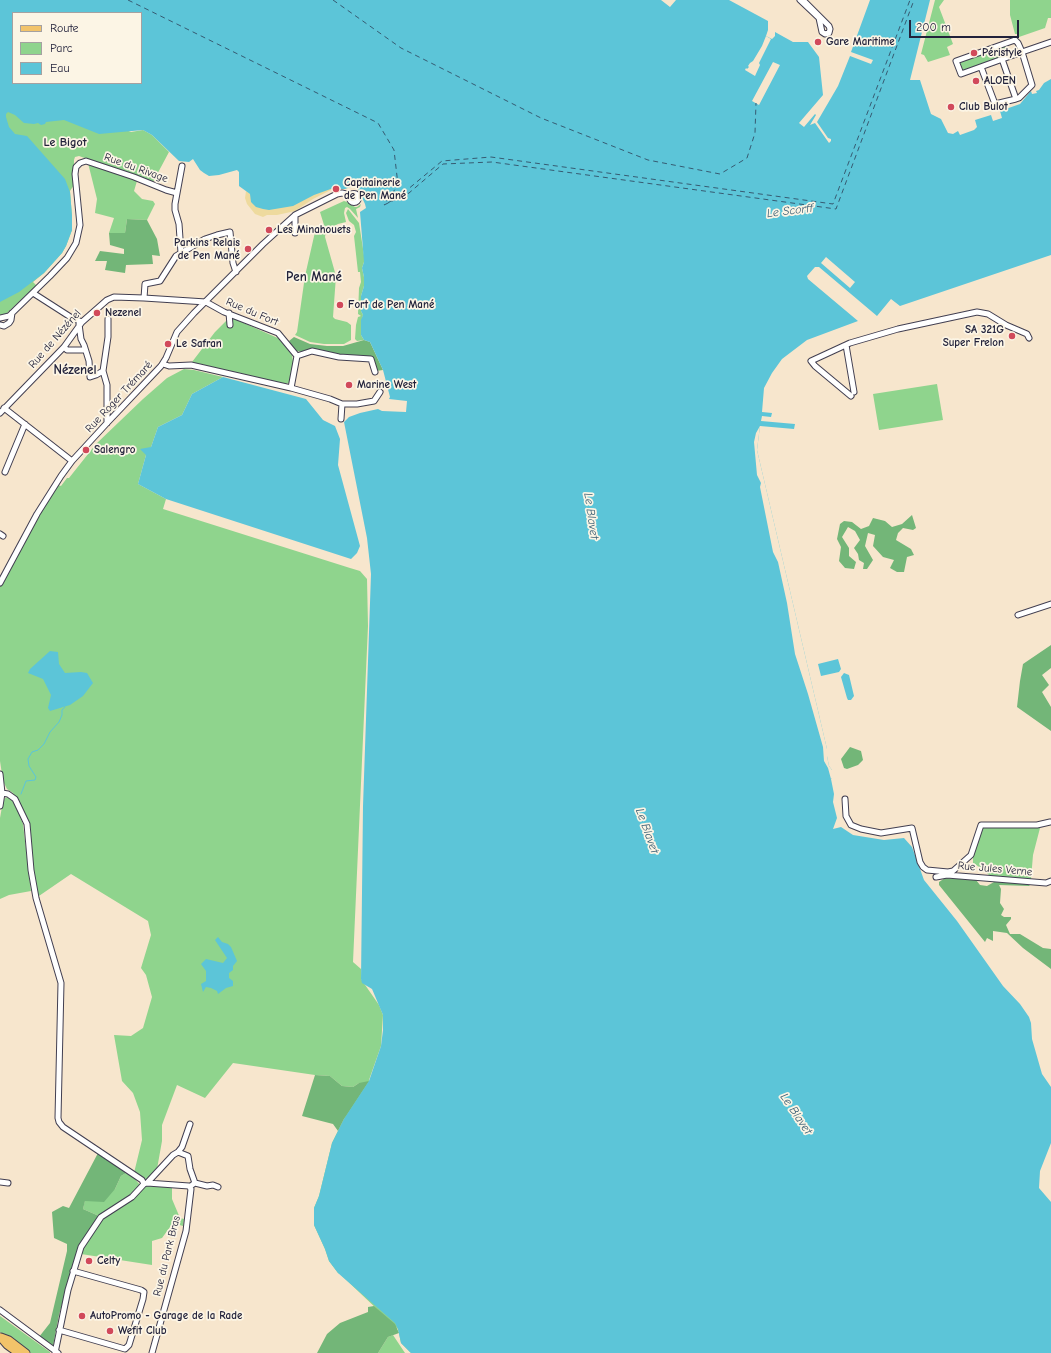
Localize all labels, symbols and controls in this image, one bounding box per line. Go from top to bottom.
legend [12,12,142,84]
scale bar [911,12,1021,38]
text: 200 m [916,20,951,34]
text: Route [50,21,79,35]
place label: Gare Maritime [826,35,895,49]
marker: Gare Maritime [813,37,823,47]
text: Parc [50,41,73,55]
place label: Péristyle [982,46,1022,60]
marker: Péristyle [969,48,979,58]
text: Eau [50,61,70,75]
place label: ALOEN [984,74,1016,88]
marker: ALOEN [971,76,981,86]
place label: Club Bulot [959,100,1008,114]
marker: Club Bulot [946,102,956,112]
district label: Le Bigot [43,136,87,150]
street label: Rue du Rivage [102,150,170,186]
place label: Capitainerie de Pen Mané [344,176,406,202]
marker: Capitainerie de Pen Mané [331,184,341,194]
water label: Le Scorff [766,201,814,221]
place label: Les Minahouets [277,223,351,237]
marker: Les Minahouets [264,225,274,235]
place label: Parkins Relais de Pen Mané [174,236,240,262]
marker: Parkins Relais de Pen Mané [243,244,253,254]
district label: Pen Mané [286,269,342,285]
street label: Rue du Fort [224,295,280,329]
place label: Fort de Pen Mané [348,298,434,312]
marker: Fort de Pen Mané [335,300,345,310]
place label: Nezenel [105,306,141,320]
street label: Rue de Nézénel [26,307,84,371]
marker: Nezenel [92,308,102,318]
place label: SA 321G Super Frelon [943,323,1004,349]
marker: SA 321G Super Frelon [1007,331,1017,341]
place label: Le Safran [176,337,222,351]
marker: Le Safran [163,339,173,349]
street label: Rue Roger Trémaré [83,359,155,435]
district label: Nézenel [53,362,97,378]
place label: Marine West [357,378,416,392]
marker: Marine West [344,380,354,390]
place label: Salengro [94,443,136,457]
marker: Salengro [81,445,91,455]
water label: Le Blavet [581,492,601,540]
water label: Le Blavet [632,806,662,856]
street label: Rue Jules Verne [957,859,1033,879]
water label: Le Blavet [777,1090,815,1138]
street label: Rue du Park Bras [151,1214,183,1298]
place label: Celty [97,1254,120,1268]
marker: Celty [84,1256,94,1266]
place label: AutoPromo - Garage de la Rade [90,1309,242,1323]
marker: AutoPromo - Garage de la Rade [77,1311,87,1321]
place label: Wefit Club [118,1324,167,1338]
marker: Wefit Club [105,1326,115,1336]

